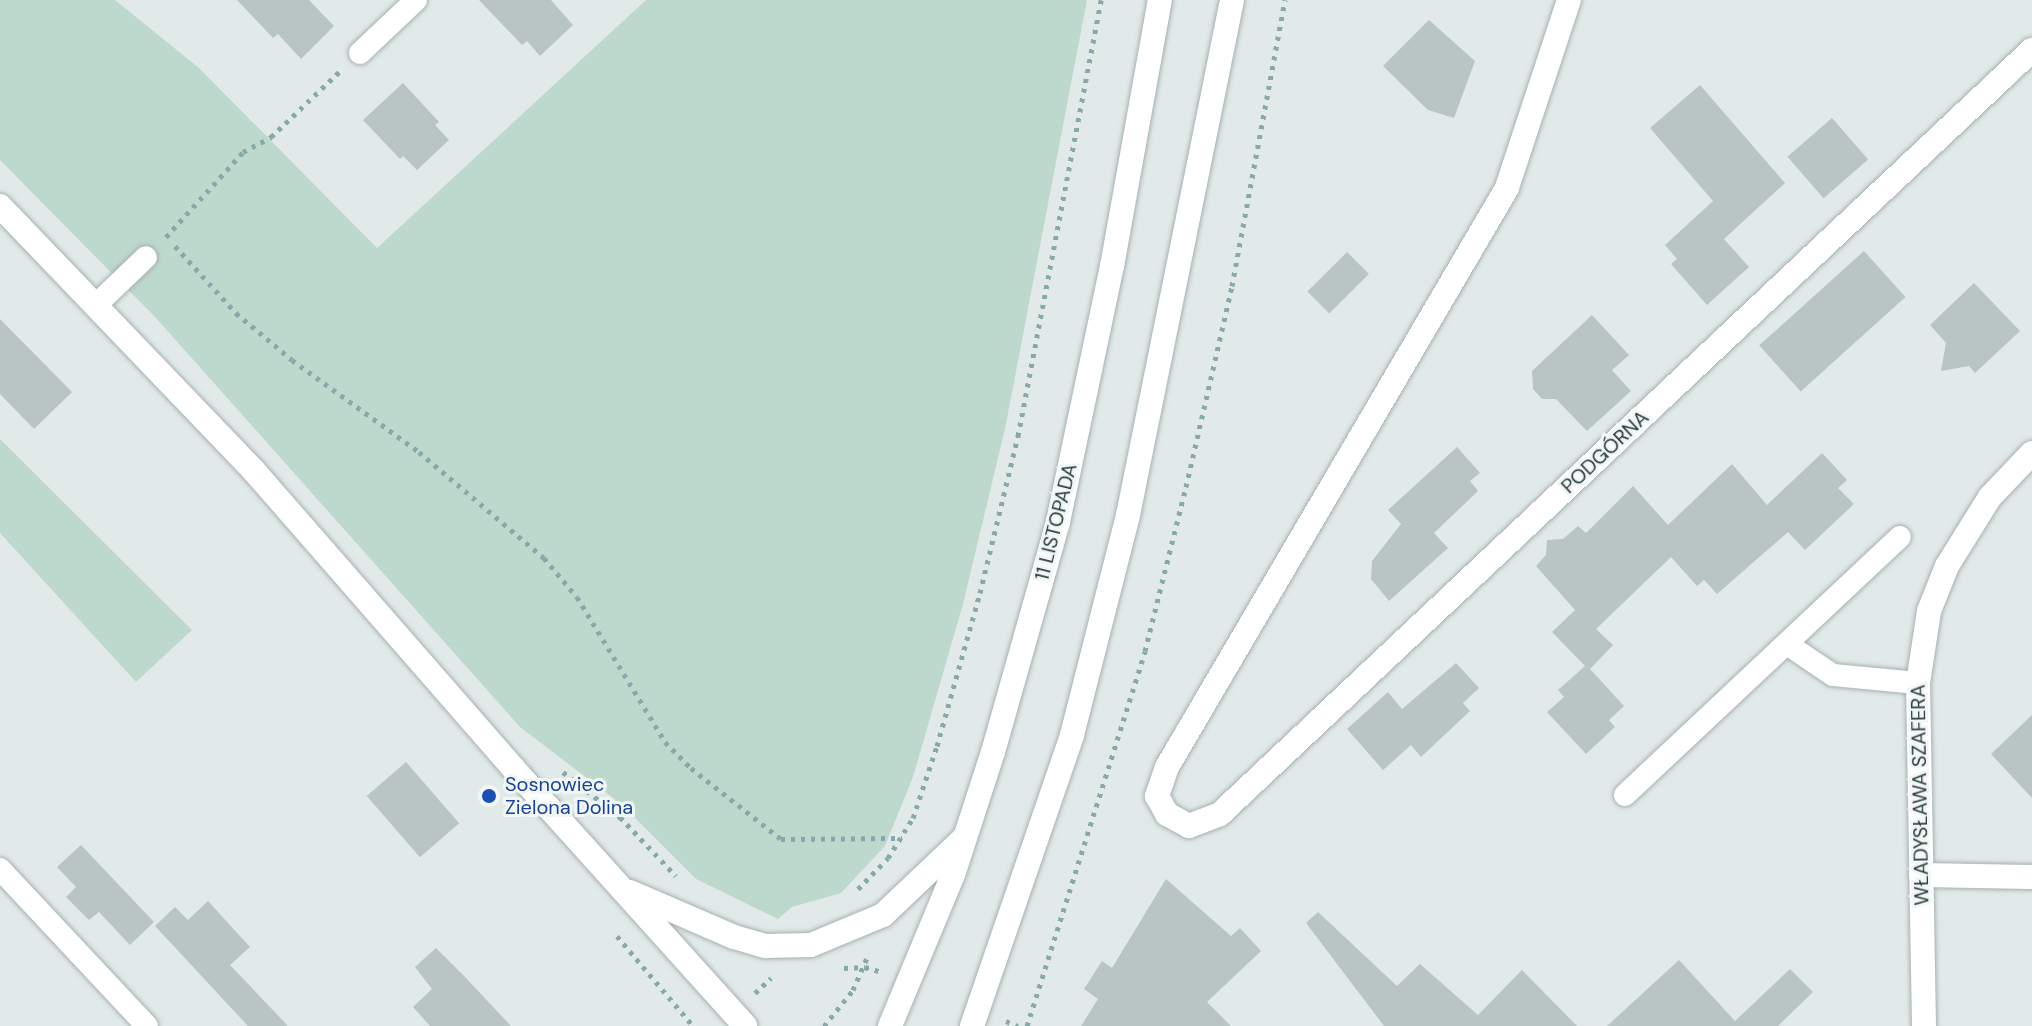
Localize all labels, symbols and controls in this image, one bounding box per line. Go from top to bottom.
street label: PODGÓRNA [1556,406,1654,498]
street label: 11 LISTOPADA [1030,461,1082,583]
street label: WŁADYSŁAWA SZAFERA [1906,684,1934,906]
place label: Sosnowiec Zielona Dolina [505,772,633,819]
marker: Sosnowiec Zielona Dolina [480,787,498,805]

